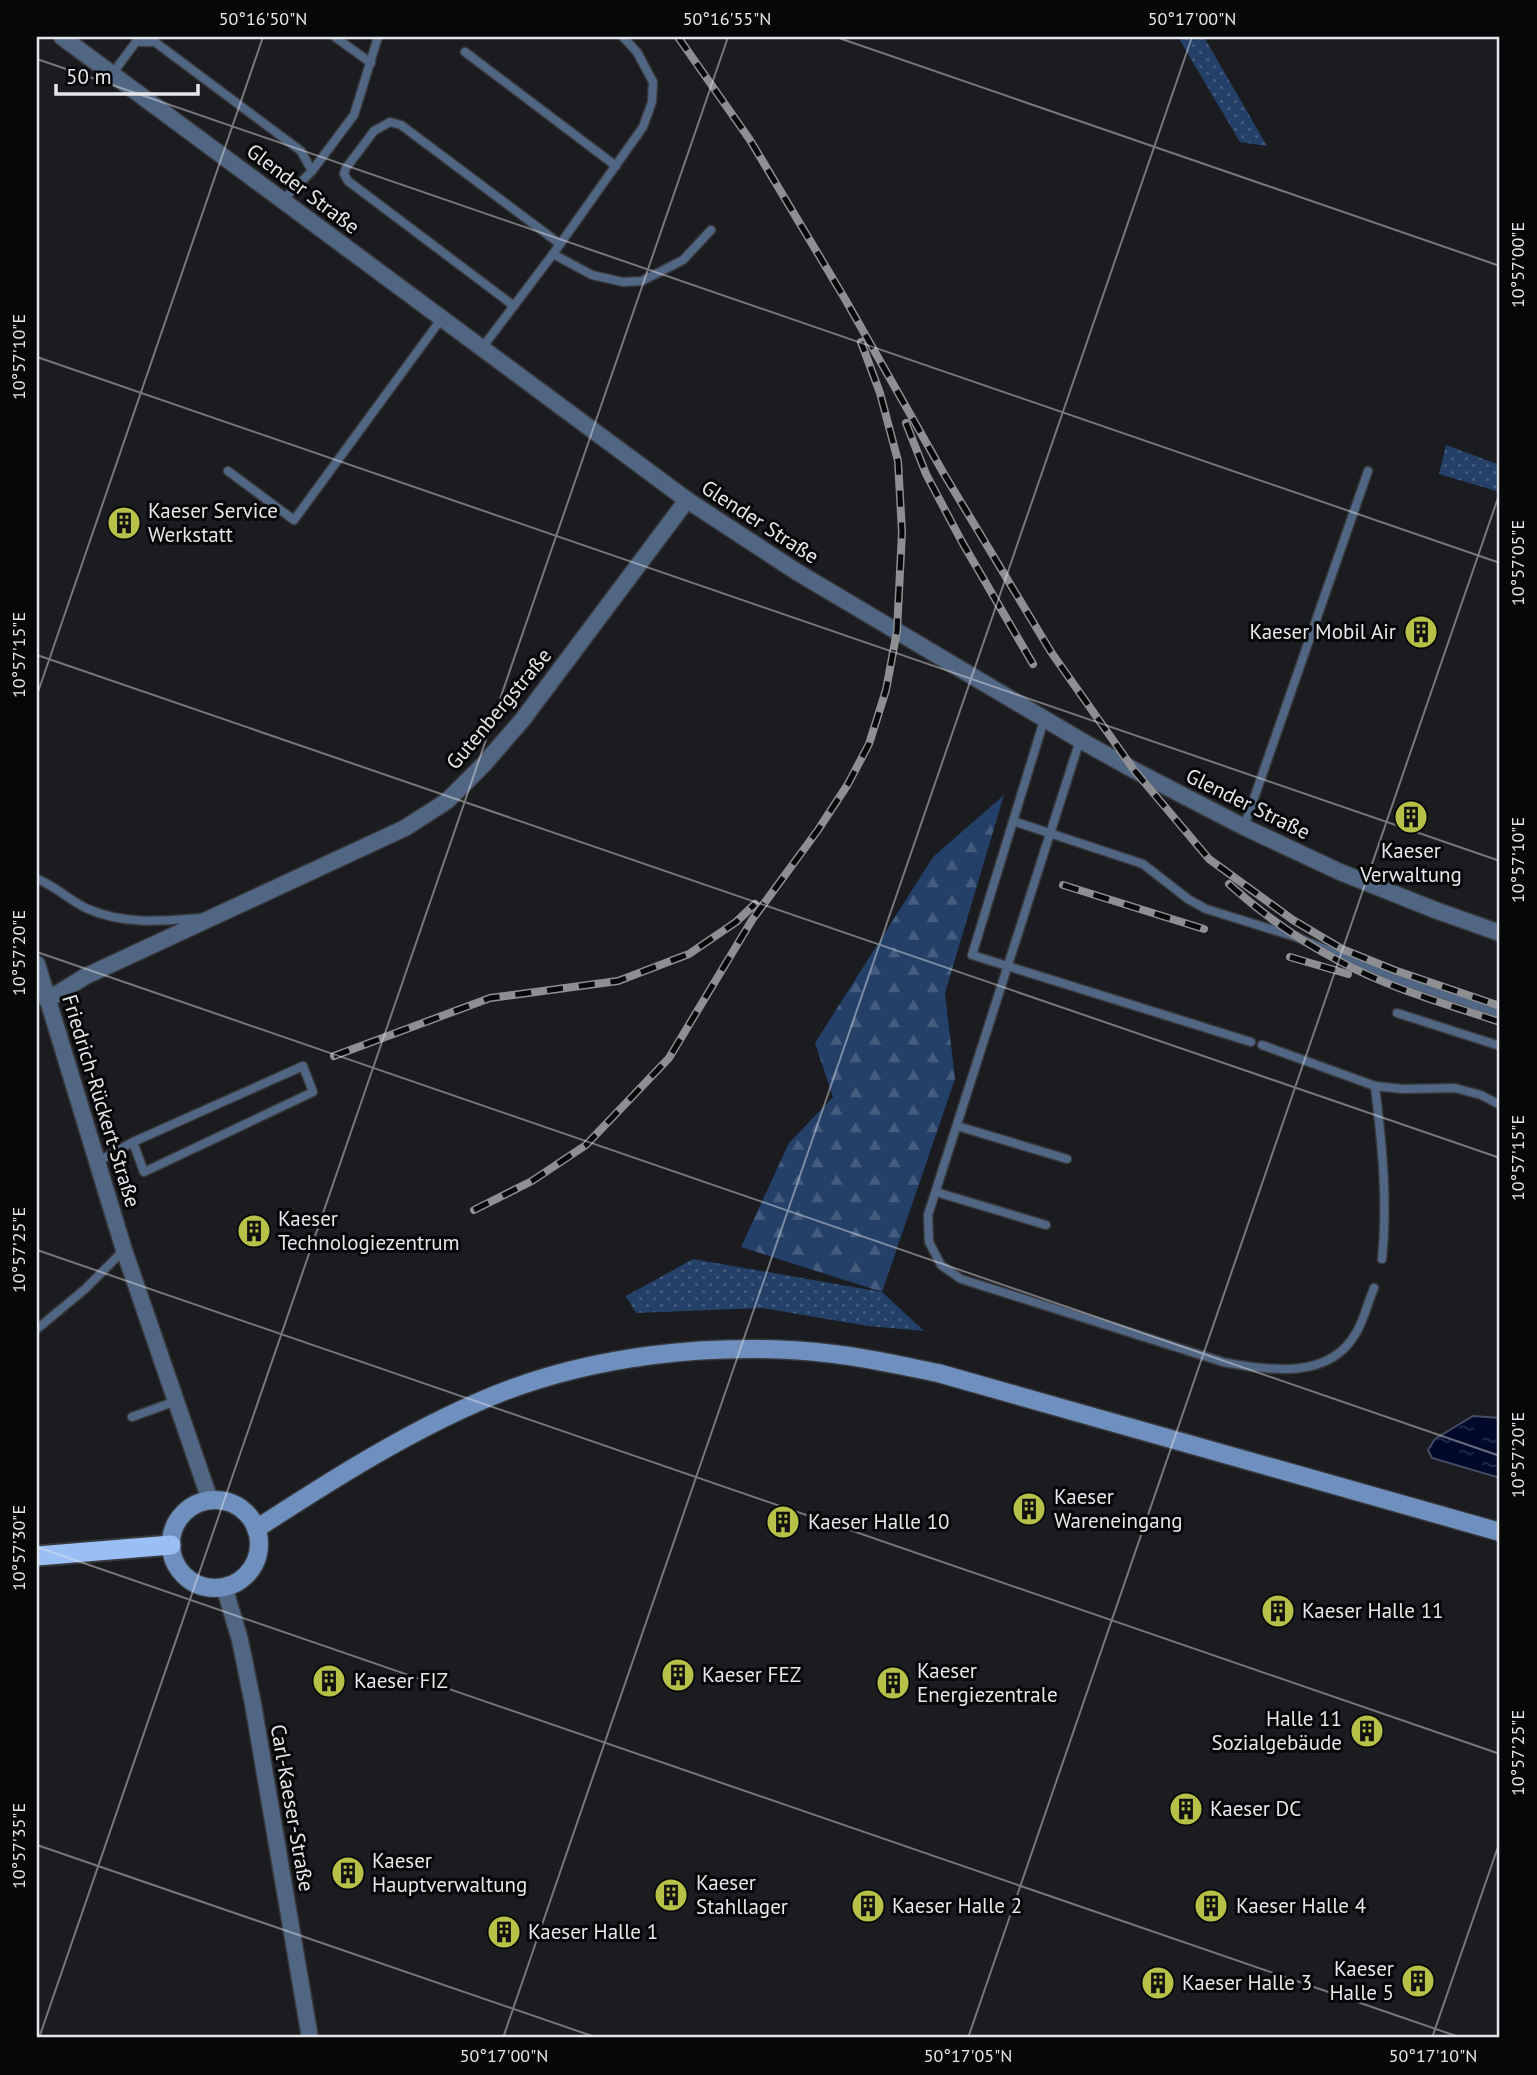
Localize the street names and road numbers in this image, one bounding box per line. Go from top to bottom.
street label: Glender Straße [241,137,365,240]
street label: Glender Straße [696,474,824,570]
street label: Gutenbergstraße [440,642,557,775]
street label: Glender Straße [1182,762,1315,845]
street label: Friedrich-Rückert-Straße [56,991,147,1211]
street label: Carl-Kaeser-Straße [264,1722,320,1894]

